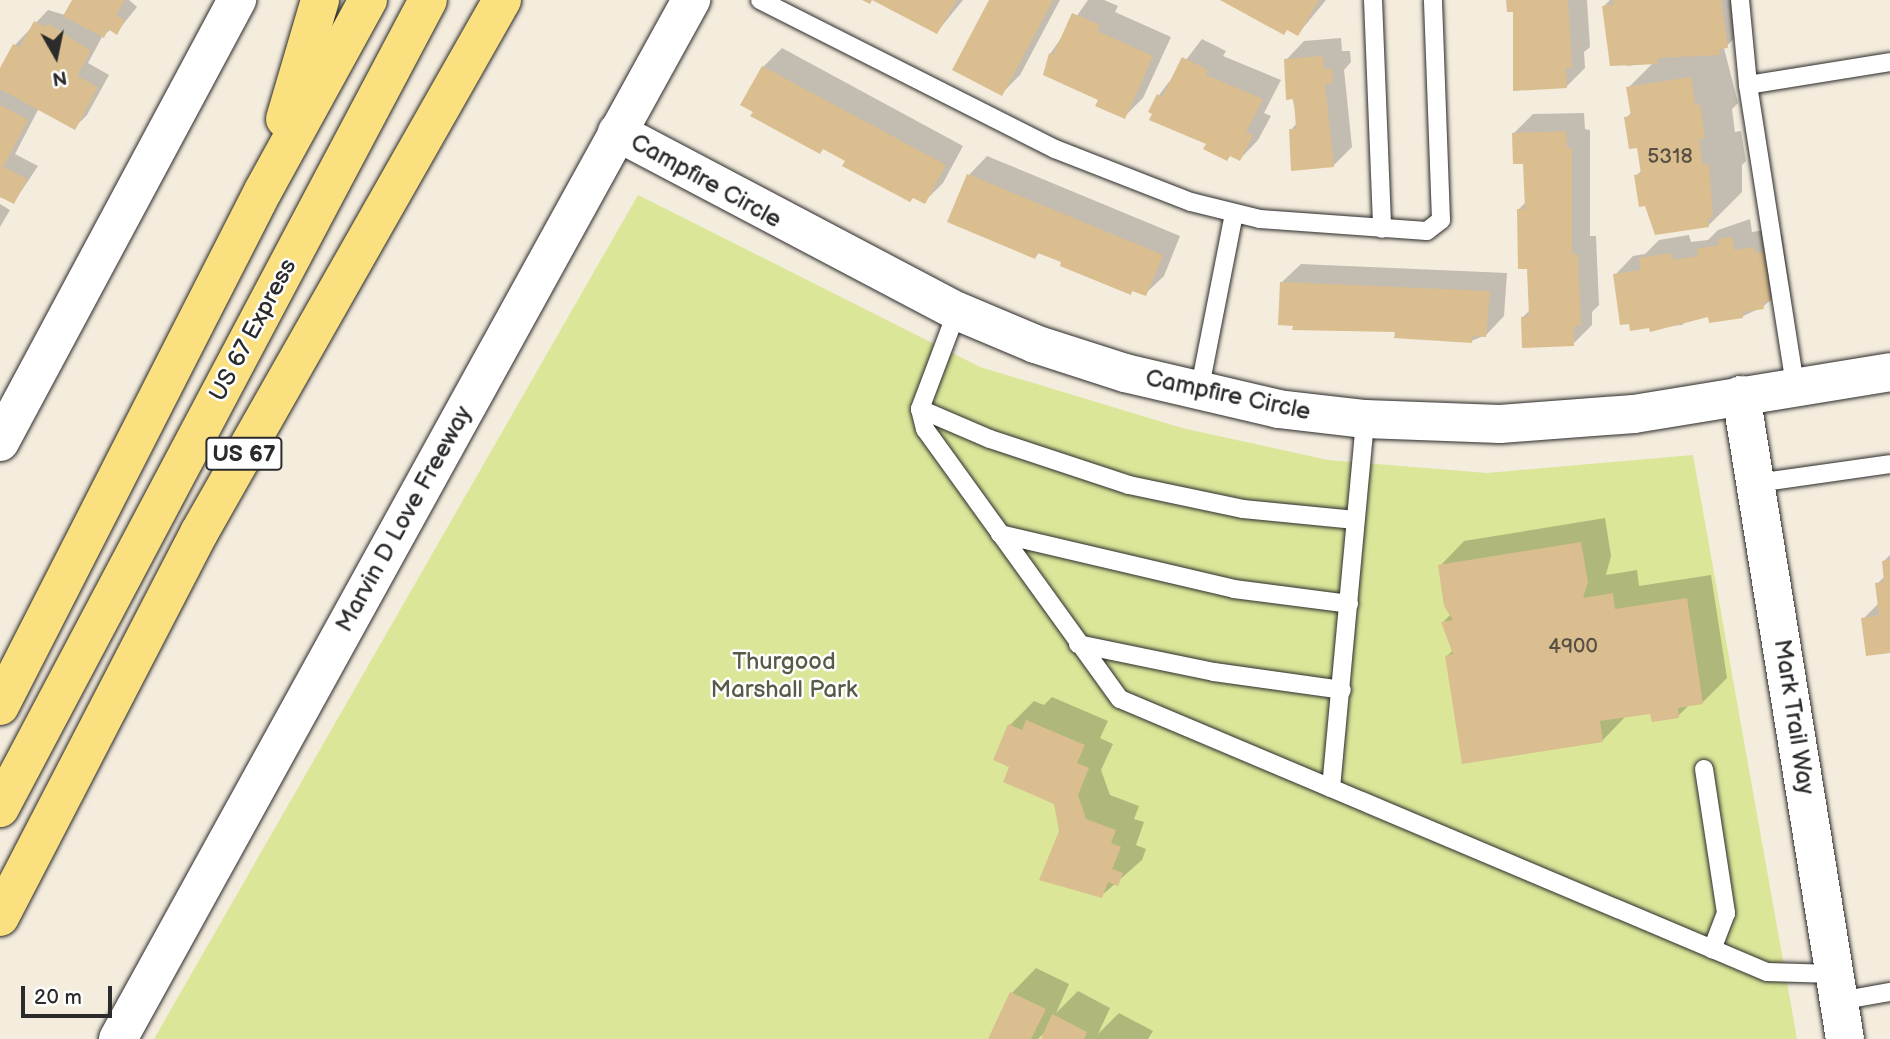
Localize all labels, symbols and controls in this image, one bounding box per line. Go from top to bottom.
north arrow [21,21,91,91]
text: N [51,65,68,90]
street label: Campfire Circle [626,128,786,234]
house number: 5318 [1647,144,1693,170]
street label: US 67 Express [203,253,303,407]
street label: Campfire Circle [1143,363,1313,427]
street label: Marvin D Love Freeway [330,401,478,637]
road number: US 67 [204,435,284,474]
house number: 4900 [1548,634,1598,660]
street label: Mark Trail Way [1767,636,1821,798]
park label: Thurgood Marshall Park [710,648,858,704]
scale bar [24,972,116,1016]
text: 20 m [34,985,82,1010]

